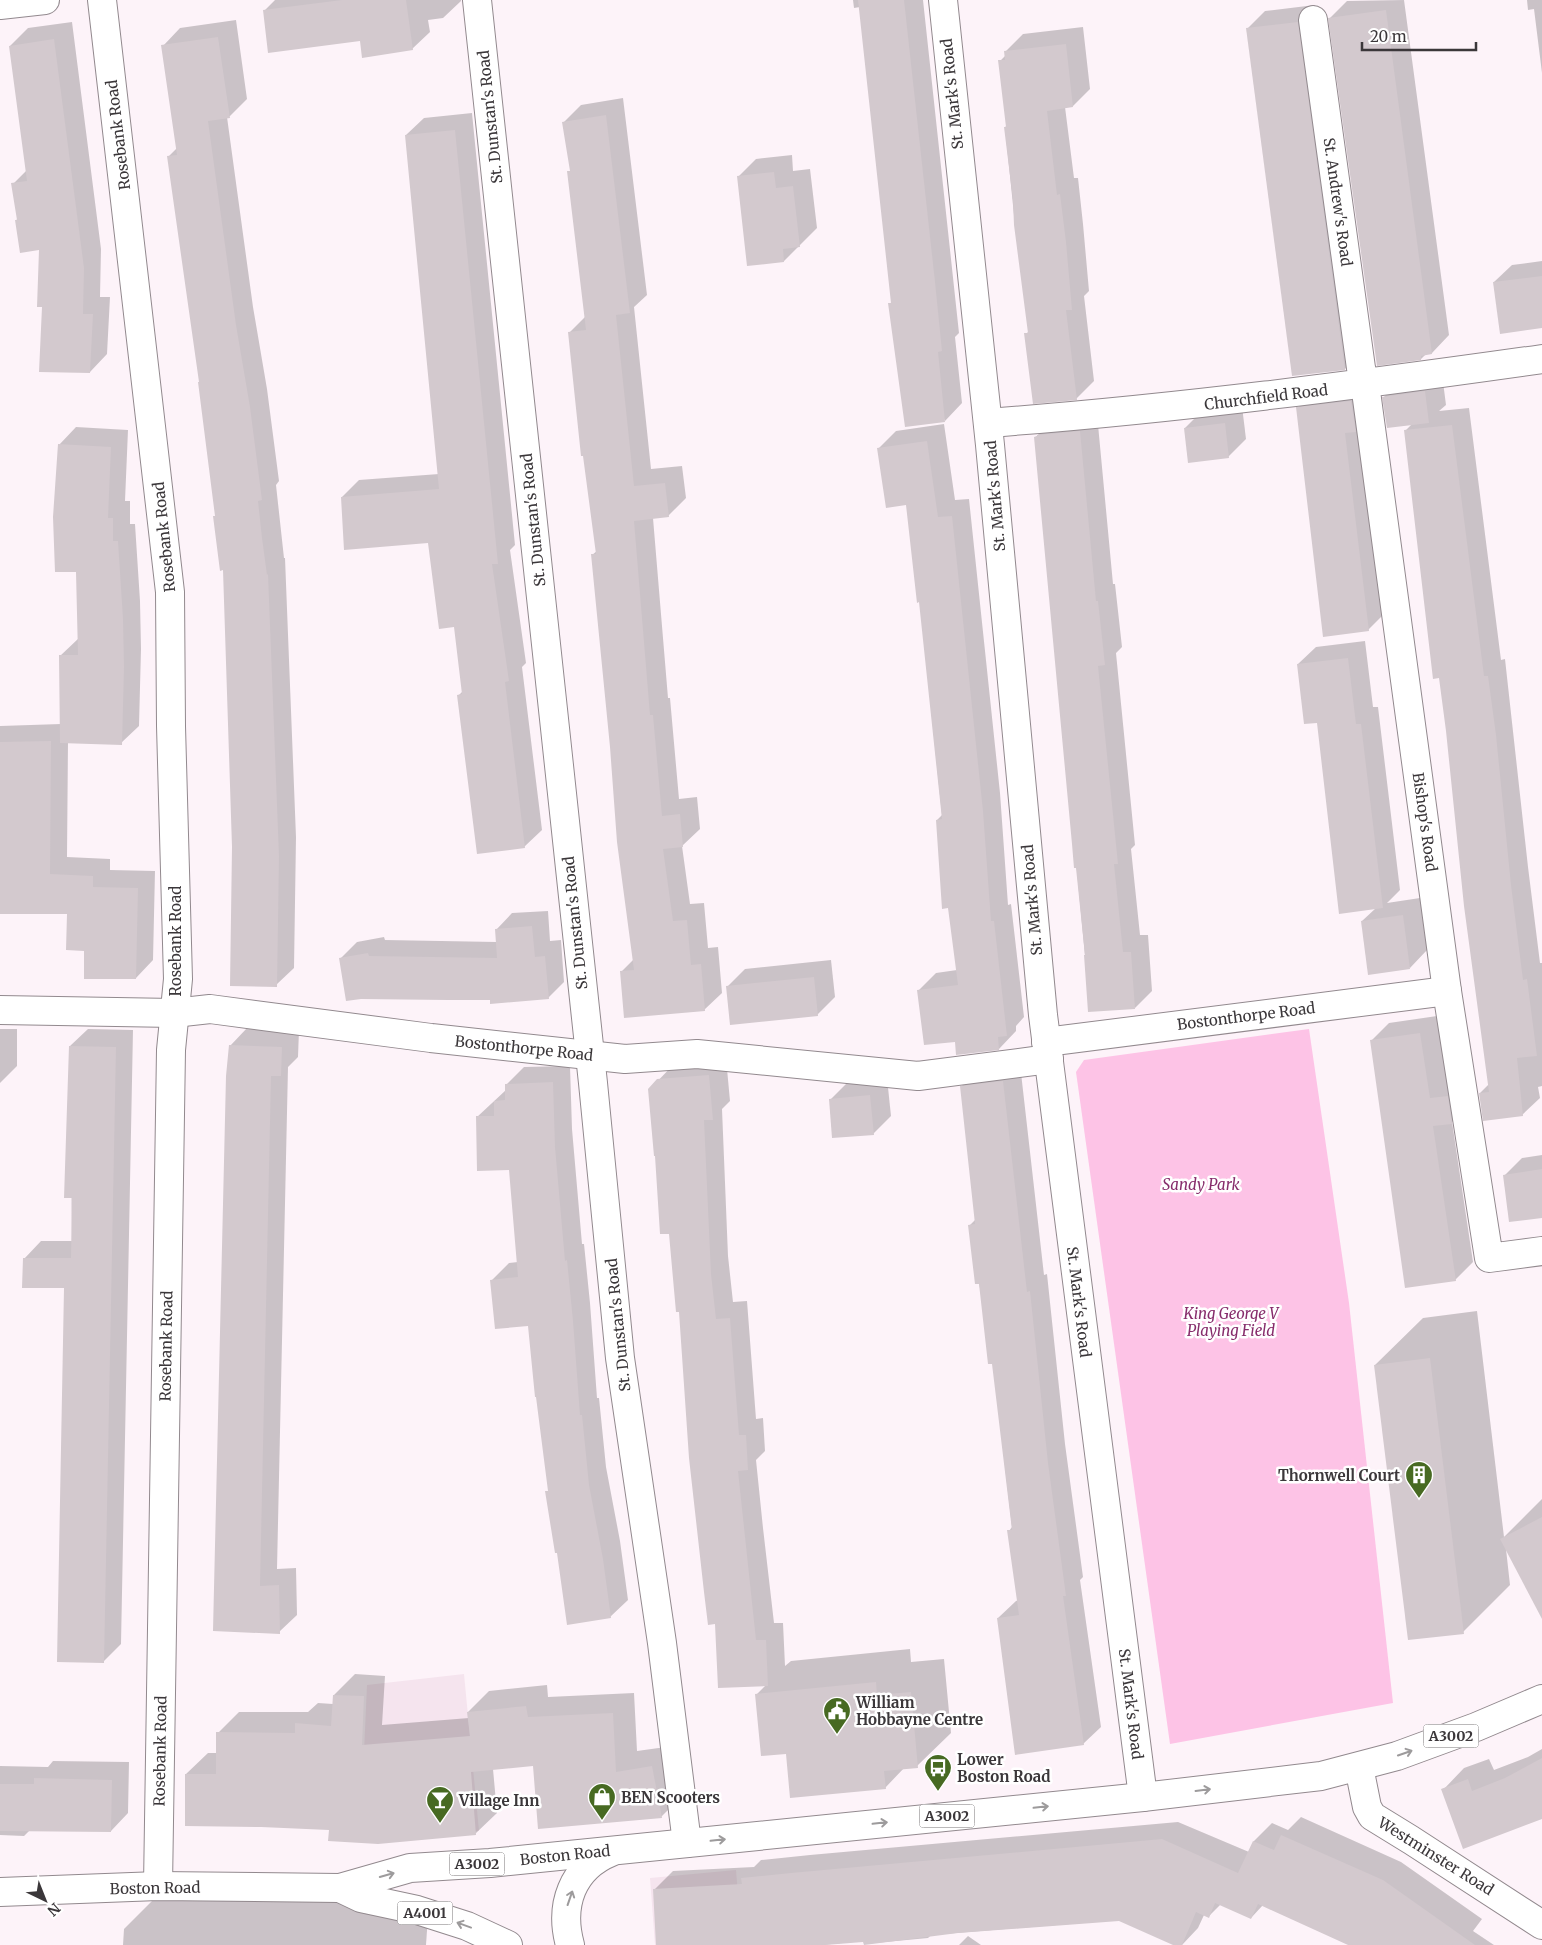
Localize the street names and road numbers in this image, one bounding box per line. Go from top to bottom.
street label: St. Mark's Road [937,38,967,150]
street label: St. Dunstan's Road [474,49,506,185]
street label: Rosebank Road [102,79,134,191]
street label: St. Andrew's Road [1320,136,1356,268]
street label: Churchfield Road [1203,380,1329,414]
street label: St. Mark's Road [981,440,1009,552]
street label: St. Dunstan's Road [517,452,549,588]
street label: Rosebank Road [149,481,179,593]
street label: Bishop's Road [1409,771,1441,873]
street label: St. Mark's Road [1018,844,1046,956]
street label: St. Dunstan's Road [559,855,591,991]
street label: Rosebank Road [166,886,185,996]
street label: Bostonthorpe Road [1176,998,1316,1034]
street label: Bostonthorpe Road [454,1031,594,1065]
street label: St. Mark's Road [1063,1246,1095,1358]
street label: St. Dunstan's Road [602,1257,634,1393]
street label: Rosebank Road [156,1290,176,1402]
street label: St. Mark's Road [1115,1648,1147,1760]
street label: Rosebank Road [150,1695,170,1807]
road number: A3002 [1424,1724,1478,1748]
road number: A3002 [920,1804,974,1828]
street label: Westminster Road [1374,1812,1497,1899]
street label: Boston Road [519,1841,611,1869]
road number: A3002 [450,1852,504,1876]
street label: Boston Road [109,1878,201,1898]
road number: A4001 [398,1902,452,1925]

